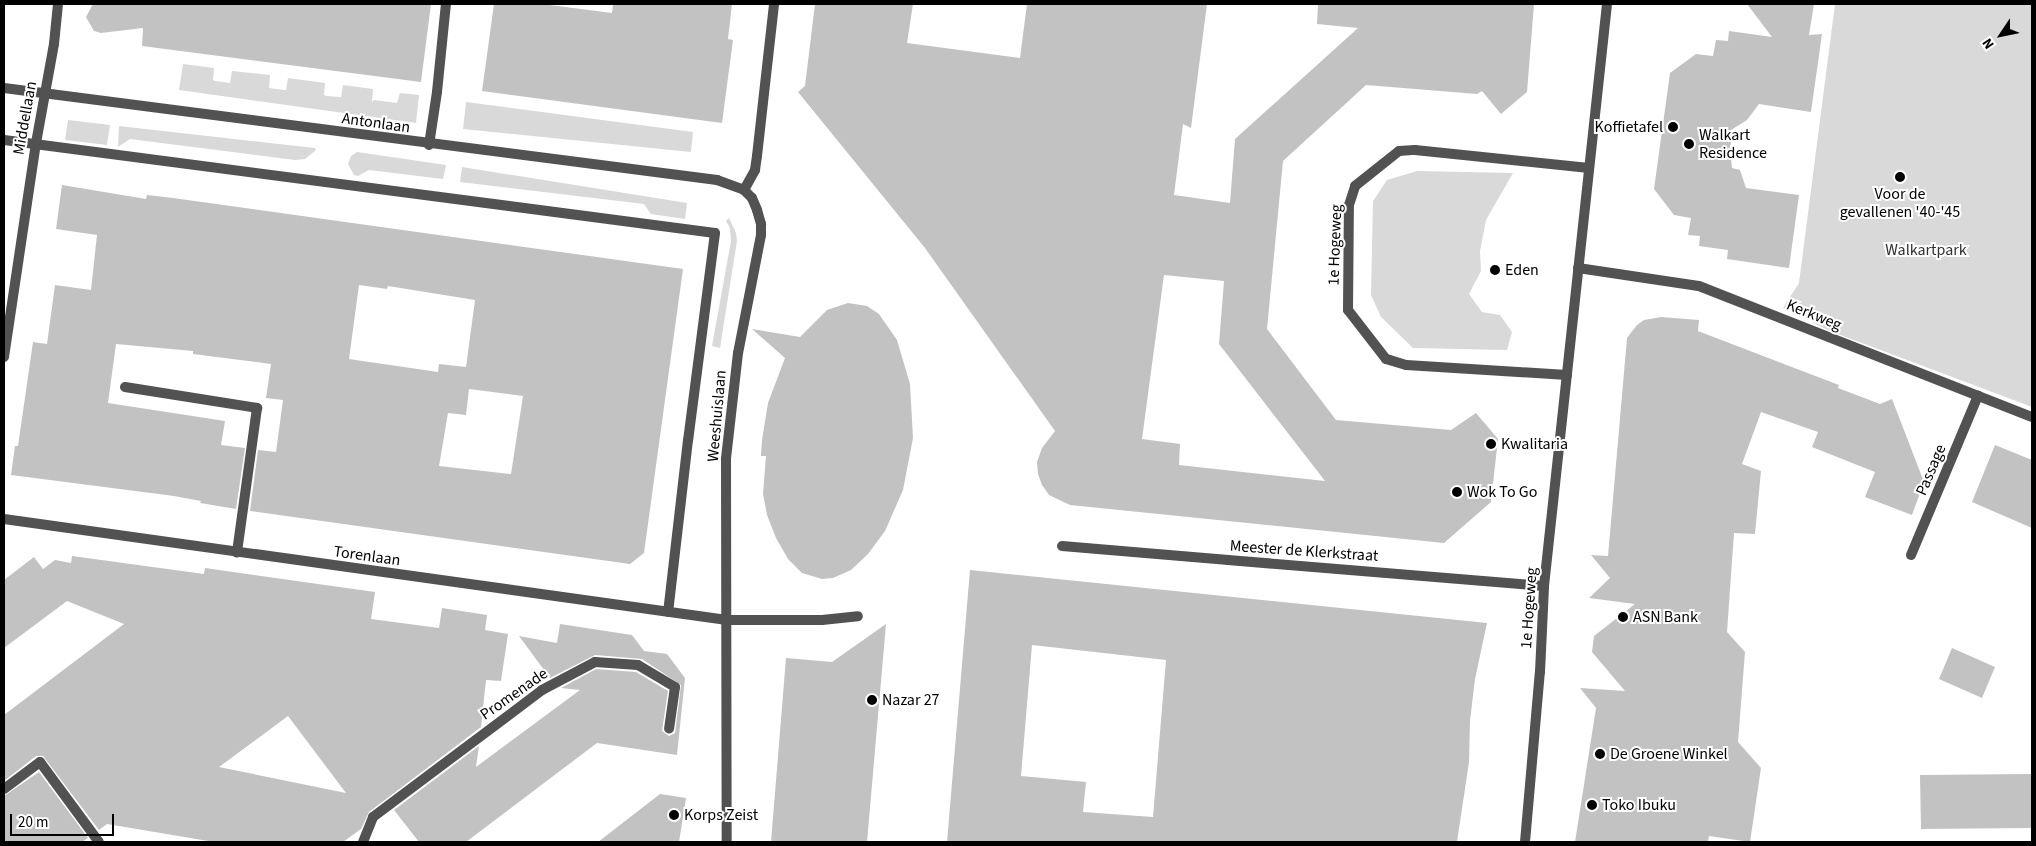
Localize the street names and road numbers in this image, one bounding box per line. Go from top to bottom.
street label: Middellaan [9,80,41,156]
street label: Antonlaan [340,109,412,137]
street label: 1e Hogeweg [1324,204,1346,286]
street label: Kerkweg [1784,295,1844,335]
street label: Weeshuislaan [703,369,731,463]
street label: Passage [1912,442,1950,498]
street label: Meester de Klerkstraat [1229,536,1379,566]
street label: Torenlaan [332,542,402,570]
street label: 1e Hogeweg [1517,567,1541,649]
street label: Promenade [477,664,551,724]

